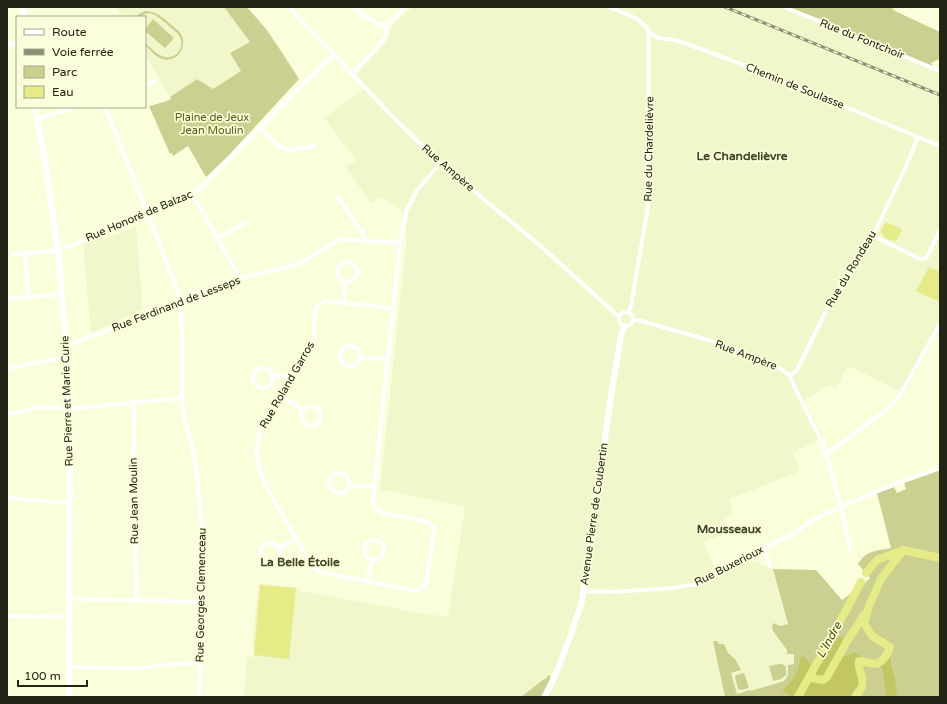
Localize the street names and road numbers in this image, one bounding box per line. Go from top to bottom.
street label: Rue du Fontchoir [818,16,907,62]
street label: Chemin de Soulasse [744,60,846,112]
street label: Rue du Chardelièvre [642,96,656,202]
street label: Rue Ampère [419,142,477,194]
street label: Rue Honoré de Balzac [83,187,195,244]
street label: Rue du Rondeau [823,228,879,310]
street label: Rue Ferdinand de Lesseps [110,273,242,335]
street label: Rue Pierre et Marie Curie [58,335,76,467]
street label: Rue Ampère [713,337,779,373]
street label: Rue Roland Garros [257,339,317,431]
street label: Avenue Pierre de Coubertin [578,442,610,586]
street label: Rue Jean Moulin [127,458,141,544]
street label: Rue Georges Clemenceau [193,528,209,662]
street label: Rue Buxerioux [692,543,766,589]

